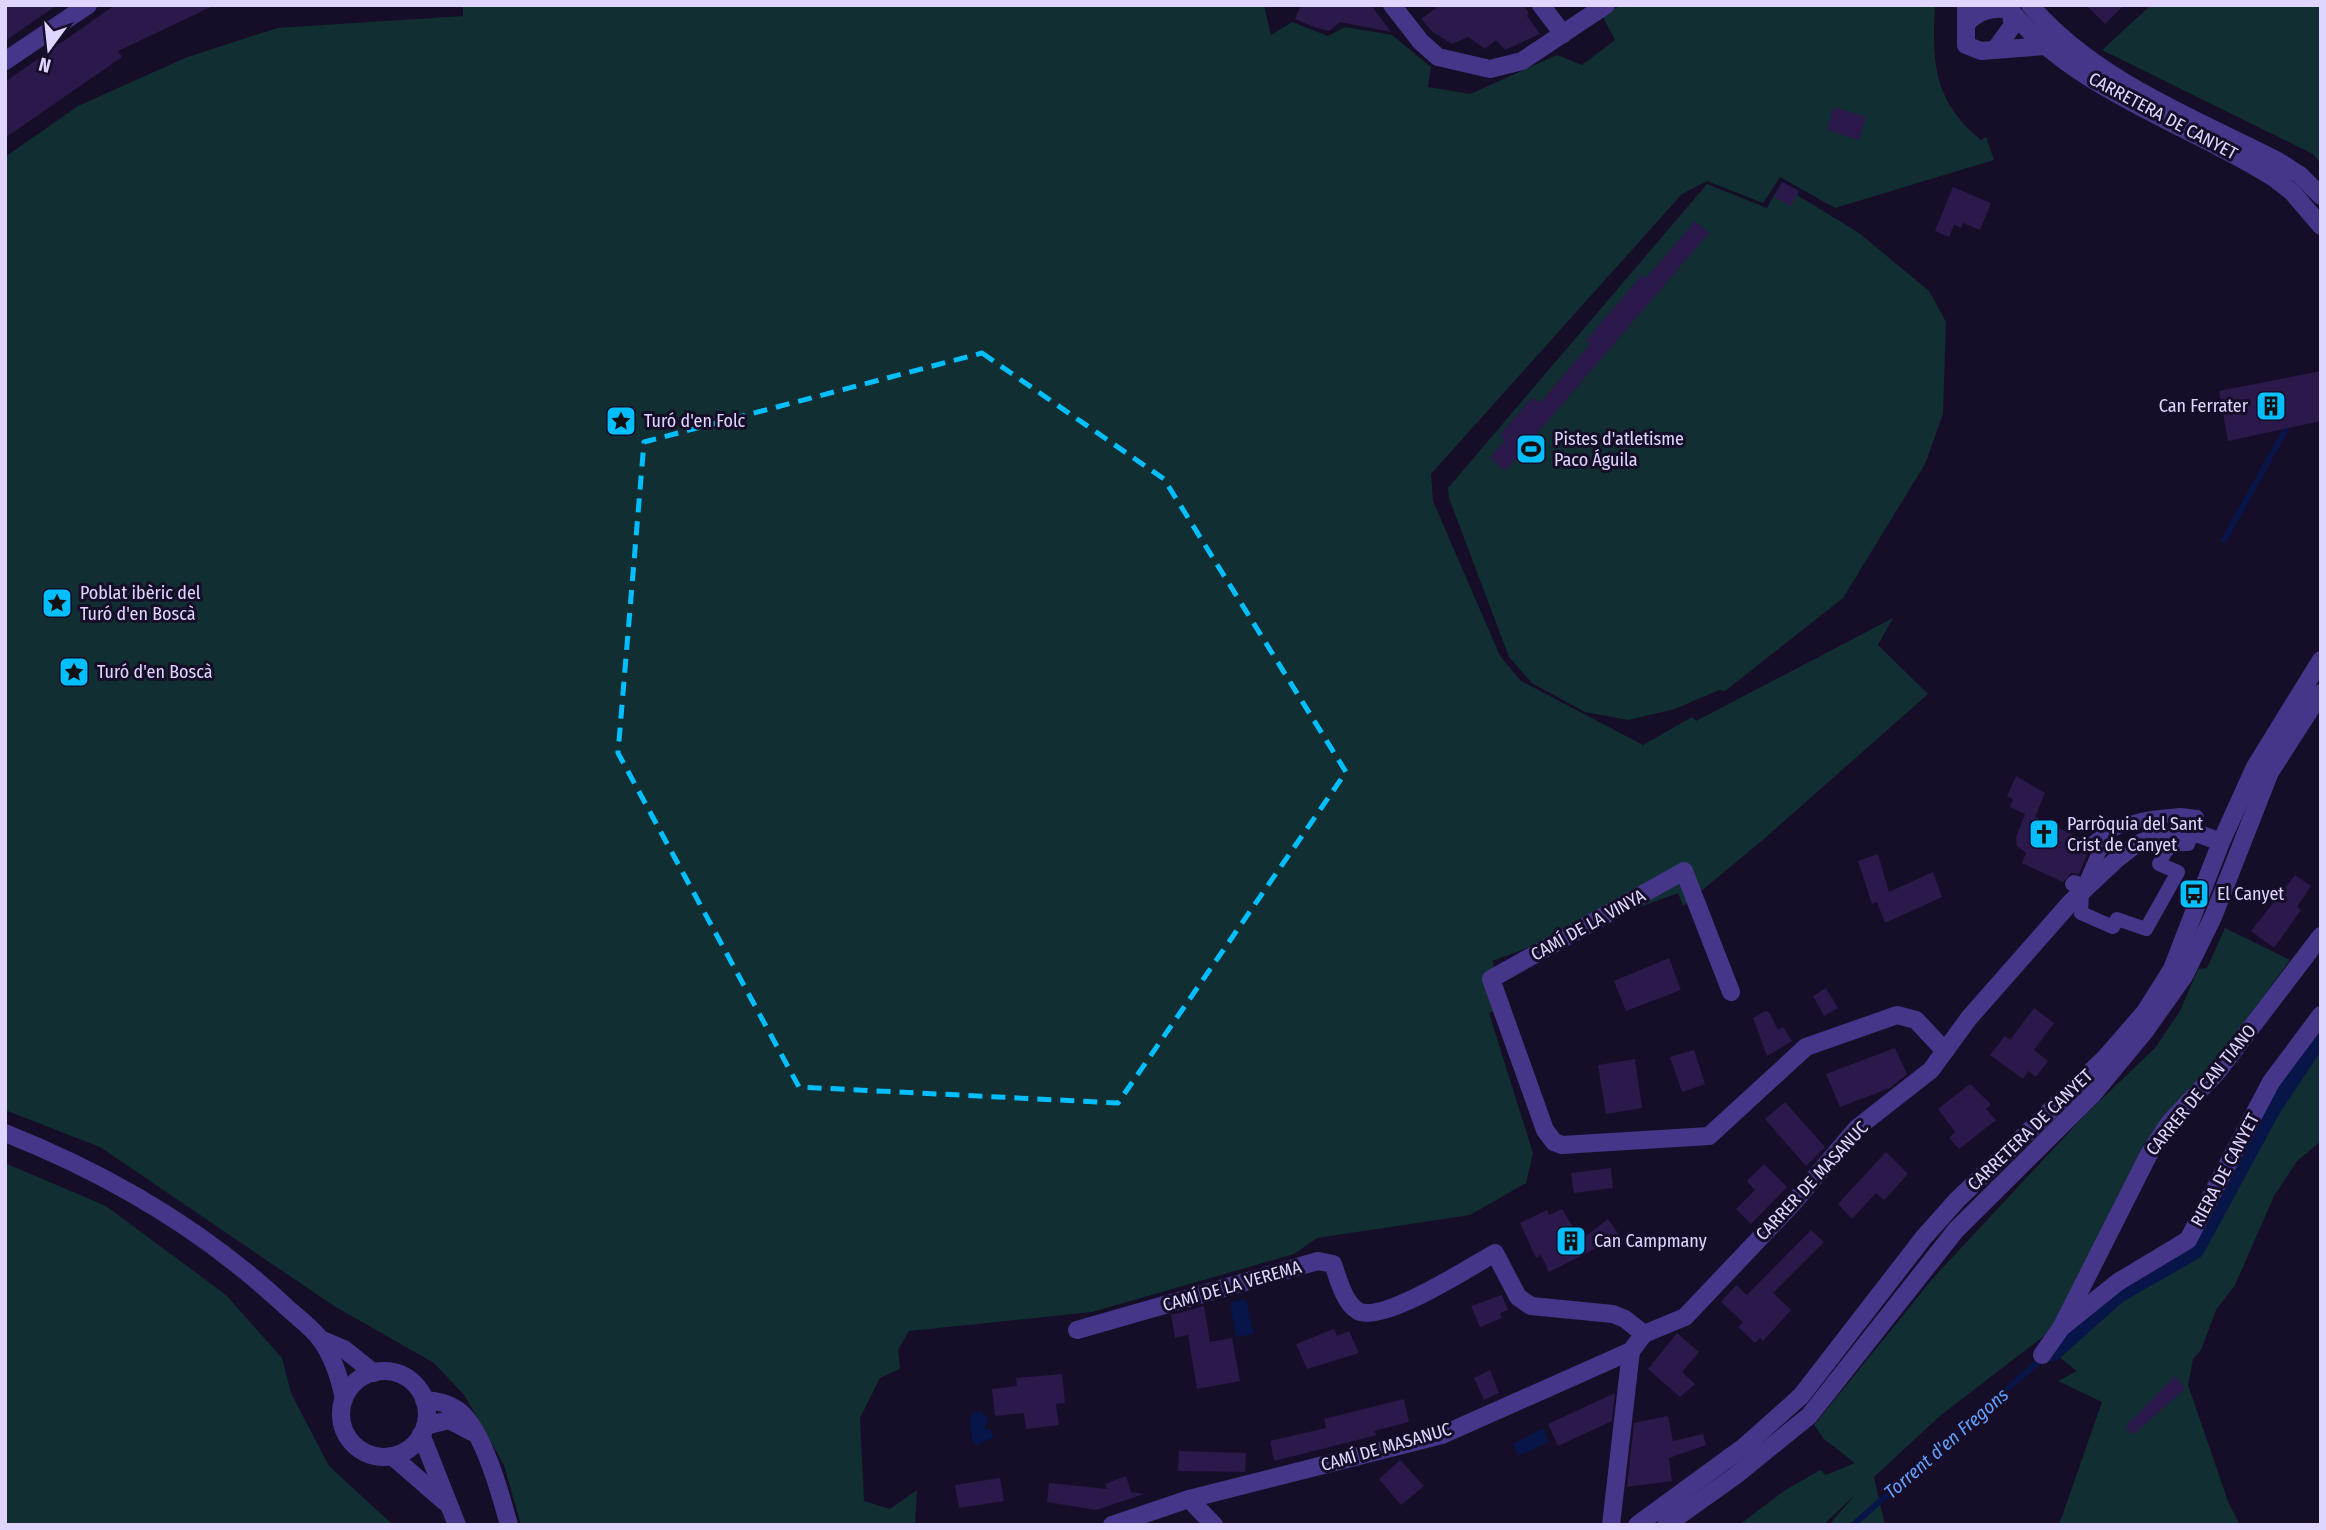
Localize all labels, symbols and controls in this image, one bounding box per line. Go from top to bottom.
north arrow [14,14,84,84]
text: N [36,52,53,78]
street label: CARRETERA DE CANYET [2085,67,2242,165]
building icon: Can Ferrater [2254,389,2288,423]
place label: Can Ferrater [2159,395,2249,417]
place icon: Turó d'en Folc [604,404,638,438]
place label: Turó d'en Folc [644,410,746,432]
place label: Pistes d'atletisme Paco Águila [1554,428,1684,471]
sports icon: Pistes d'atletisme Paco Águila [1514,432,1548,466]
place label: Poblat ibèric del Turó d'en Boscà [80,582,201,625]
place icon: Poblat ibèric del Turó d'en Boscà [40,586,74,620]
place icon: Turó d'en Boscà [57,655,91,689]
place label: Turó d'en Boscà [97,661,213,683]
place label: Parròquia del Sant Crist de Canyet [2067,813,2203,856]
church icon: Parròquia del Sant Crist de Canyet [2027,817,2061,851]
bus stop icon: El Canyet [2177,877,2211,911]
street label: CAMÍ DE LA VINYA [1526,883,1650,966]
place label: El Canyet [2217,883,2284,905]
street label: CARRER DE CAN TIANO [2141,1020,2261,1160]
street label: CARRETERA DE CANYET [1963,1064,2098,1195]
street label: RIERA DE CANYET [2186,1109,2264,1230]
street label: CARRER DE MASANUC [1751,1117,1873,1245]
building icon: Can Campmany [1554,1224,1588,1258]
place label: Can Campmany [1594,1230,1707,1252]
street label: CAMÍ DE LA VEREMA [1160,1255,1304,1316]
water label: Torrent d'en Fregons [1879,1383,2013,1504]
street label: CAMÍ DE MASANUC [1318,1417,1454,1476]

